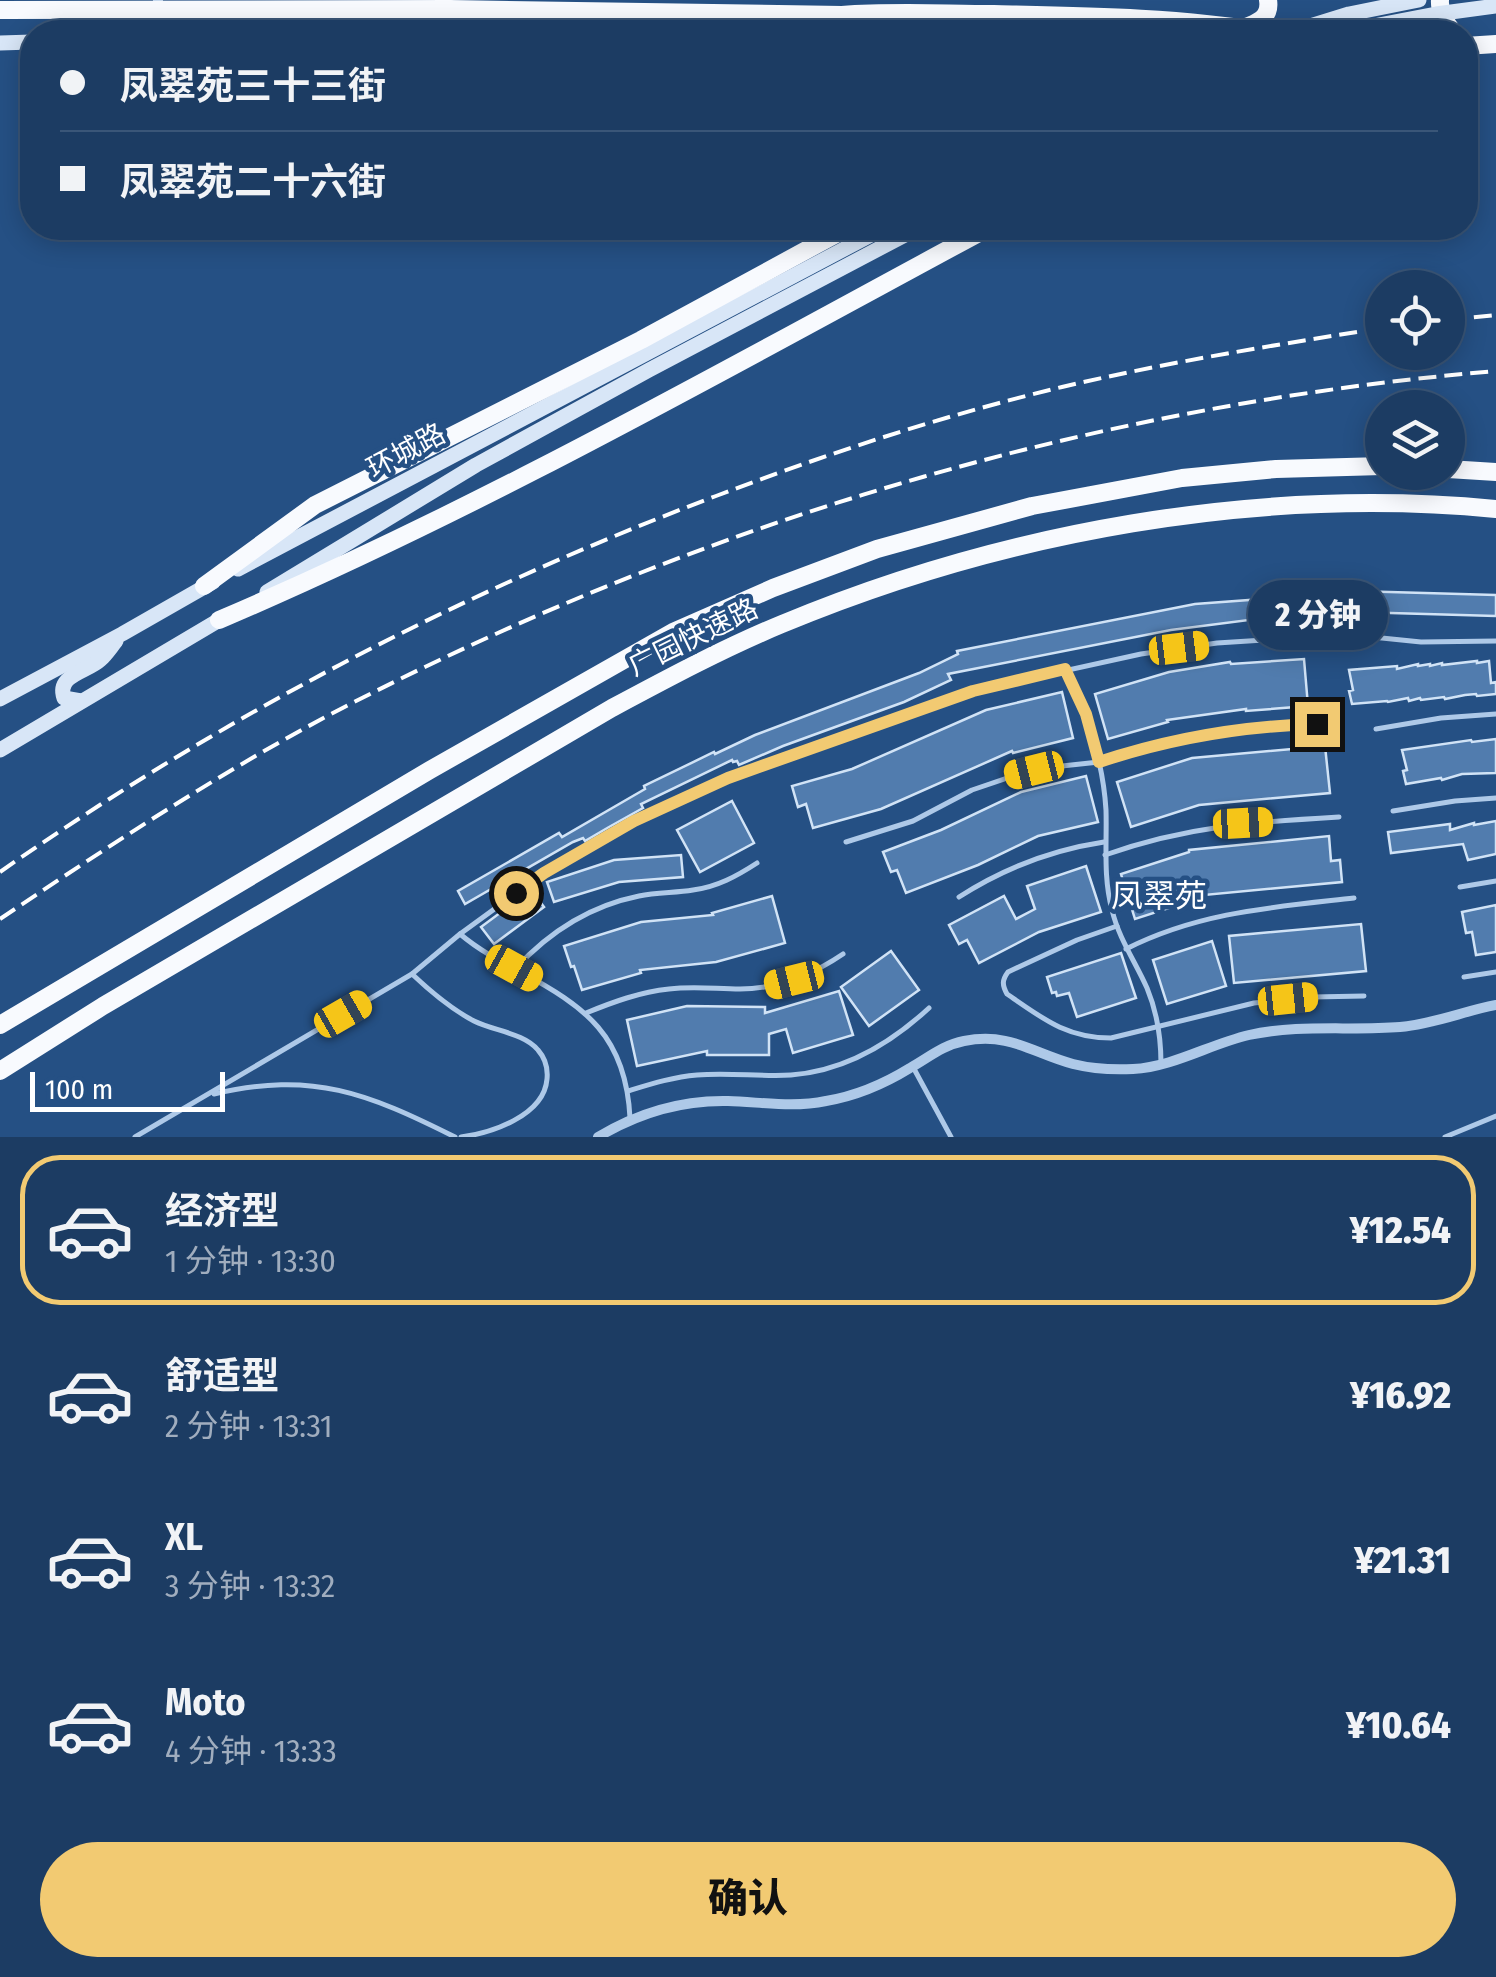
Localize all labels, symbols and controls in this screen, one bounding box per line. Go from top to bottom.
text: 凤翠苑三十三街 [120,63,386,109]
text: 凤翠苑二十六街 [120,159,386,205]
map controls [1365,270,1465,490]
button: locate [1365,270,1465,370]
button: layers [1365,390,1465,490]
street label: 环城路 [361,417,451,485]
callout: 2 分钟 [1247,579,1387,649]
street label: 广园快速路 [623,591,763,683]
text: 2 分钟 [1275,596,1361,634]
car [1147,629,1211,667]
route end [1295,702,1340,747]
car [1001,748,1067,792]
car [1212,806,1274,840]
route start [494,871,539,916]
district label: 凤翠苑 [1111,877,1207,915]
car [480,940,548,996]
car [761,958,827,1002]
car [1257,981,1319,1017]
car [310,986,376,1042]
scale bar [30,1067,225,1112]
text: 100 m [45,1073,113,1106]
icon: car [45,1185,135,1275]
text: 经济型 [165,1188,279,1234]
text: ¥12.54 [1350,1207,1451,1253]
text: 1 分钟 · 13:30 [165,1242,336,1280]
icon: car [45,1350,135,1440]
text: 舒适型 [165,1353,279,1399]
text: ¥16.92 [1350,1372,1451,1418]
text: 2 分钟 · 13:31 [165,1407,333,1445]
text: XL [165,1514,203,1560]
icon: car [45,1515,135,1605]
text: ¥21.31 [1354,1537,1451,1583]
text: 3 分钟 · 13:32 [165,1567,335,1605]
text: Moto [165,1679,246,1725]
icon: car [45,1680,135,1770]
text: ¥10.64 [1346,1702,1451,1748]
text: 4 分钟 · 13:33 [165,1732,337,1770]
button: 确认 [40,1842,1456,1957]

